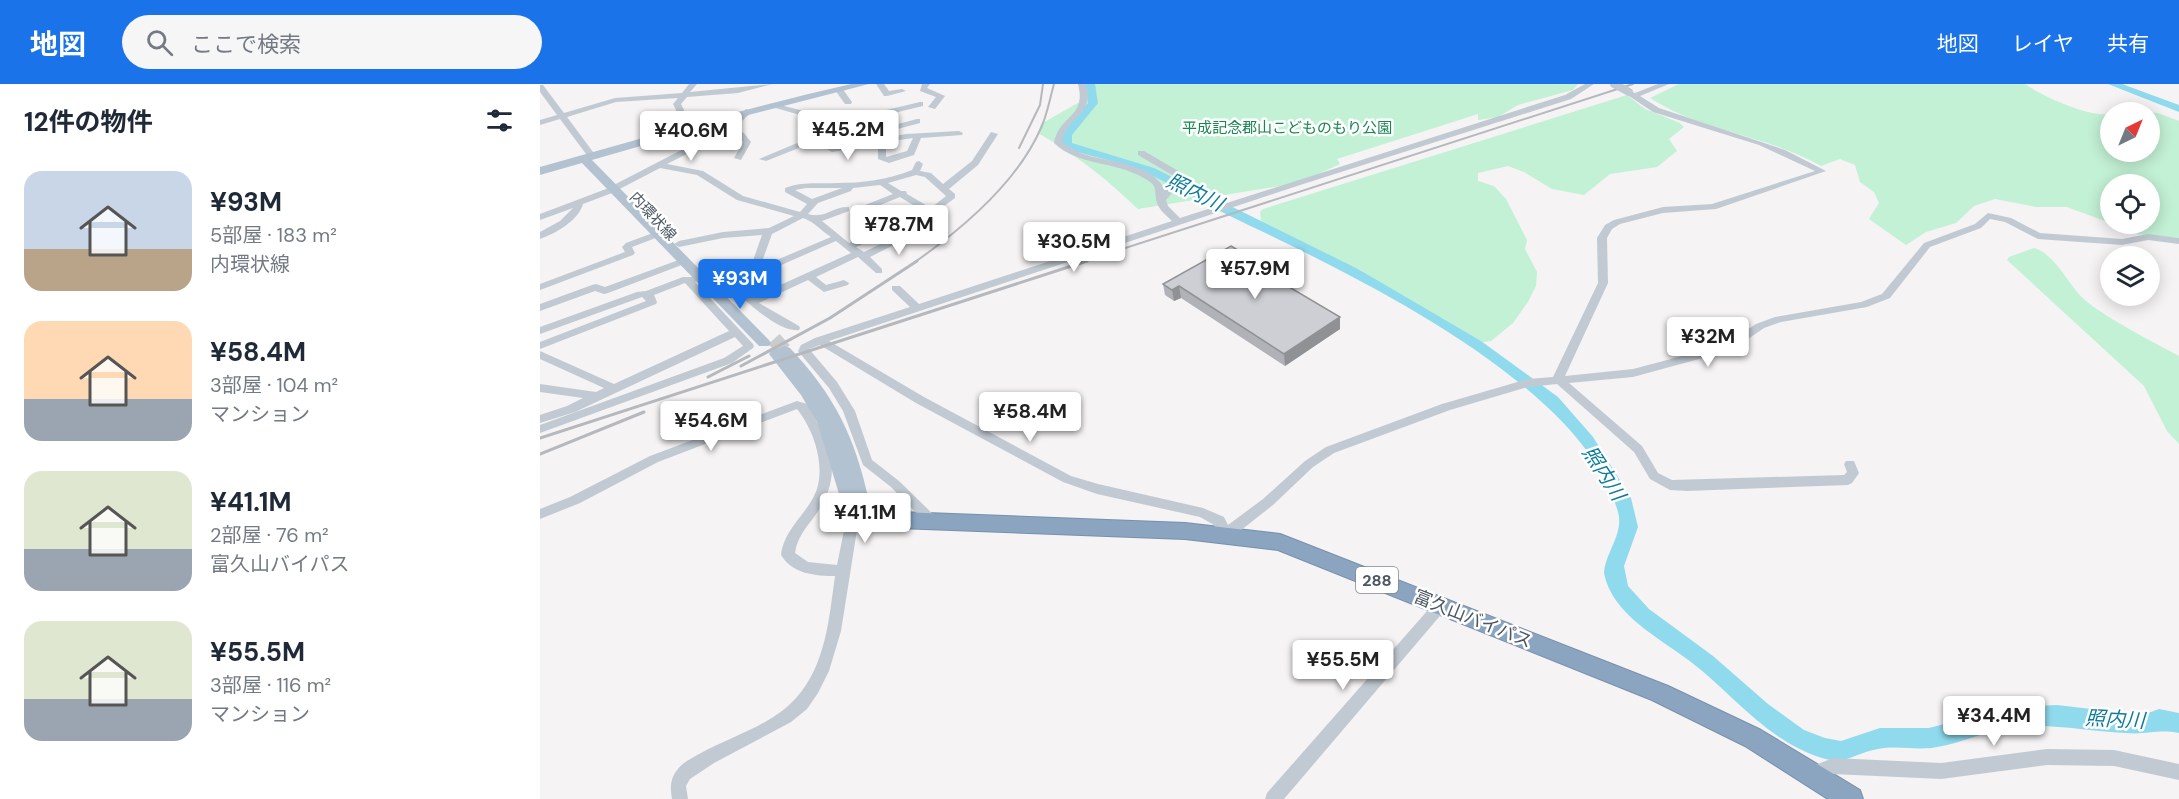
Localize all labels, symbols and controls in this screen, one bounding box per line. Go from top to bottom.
search box [122,15,542,69]
text: 地図 [30,26,86,63]
icon: search [143,26,176,59]
text: ここで検索 [191,30,301,59]
text: 地図 [1937,30,1979,58]
text: レイヤ [2012,30,2074,58]
text: 共有 [2107,30,2149,58]
north arrow [2100,102,2160,162]
map controls [2100,102,2160,306]
icon: filters [483,104,516,137]
text: 12件の物件 [24,105,152,139]
pin: ¥45.2M [799,110,897,161]
pin: ¥40.6M [642,111,740,162]
text: ¥45.2M [812,116,884,142]
text: ¥40.6M [654,117,728,143]
park label: 平成記念郡山こどものもり公園 [1182,118,1392,138]
water label: 照内川 [1162,167,1229,218]
button: locate [2100,174,2160,234]
text: ¥93M [210,185,282,219]
street label: 内環状線 [625,187,681,245]
icon: home [72,195,144,267]
pin: ¥78.7M [850,205,948,256]
text: ¥78.7M [864,211,934,237]
text: 5部屋 · 183 m² [210,222,337,248]
pin: ¥30.5M [1025,222,1123,273]
text: ¥30.5M [1037,228,1111,254]
button: layers [2100,246,2160,306]
pin: ¥57.9M [1206,249,1304,300]
text: 内環状線 [210,251,290,277]
text: ¥57.9M [1220,255,1290,281]
pin: ¥93M [704,259,776,310]
text: ¥93M [712,265,768,291]
pin: ¥32M [1672,317,1744,368]
text: ¥32M [1681,323,1735,349]
text: ¥58.4M [210,335,306,369]
icon: home [72,345,144,417]
text: 3部屋 · 104 m² [210,372,338,398]
pin: ¥58.4M [981,392,1079,443]
text: ¥58.4M [993,398,1067,424]
text: マンション [210,401,310,427]
pin: ¥54.6M [662,401,760,452]
text: ¥54.6M [674,407,748,433]
water label: 照内川 [1577,441,1632,507]
text: ¥41.1M [210,485,291,519]
pin: ¥41.1M [816,493,914,544]
icon: home [72,495,144,567]
text: ¥41.1M [834,499,896,525]
text: 2部屋 · 76 m² [210,522,329,548]
text: 富久山バイパス [210,551,350,577]
road number: 288 [1356,567,1398,593]
street label: 富久山バイパス [1410,584,1536,654]
text: ¥55.5M [210,635,305,669]
pin: ¥55.5M [1294,640,1392,691]
icon: home [72,645,144,717]
text: ¥55.5M [1306,646,1380,672]
text: 3部屋 · 116 m² [210,672,331,698]
pin: ¥34.4M [1945,696,2043,747]
text: マンション [210,701,310,727]
text: ¥34.4M [1957,702,2031,728]
water label: 照内川 [2084,704,2148,734]

